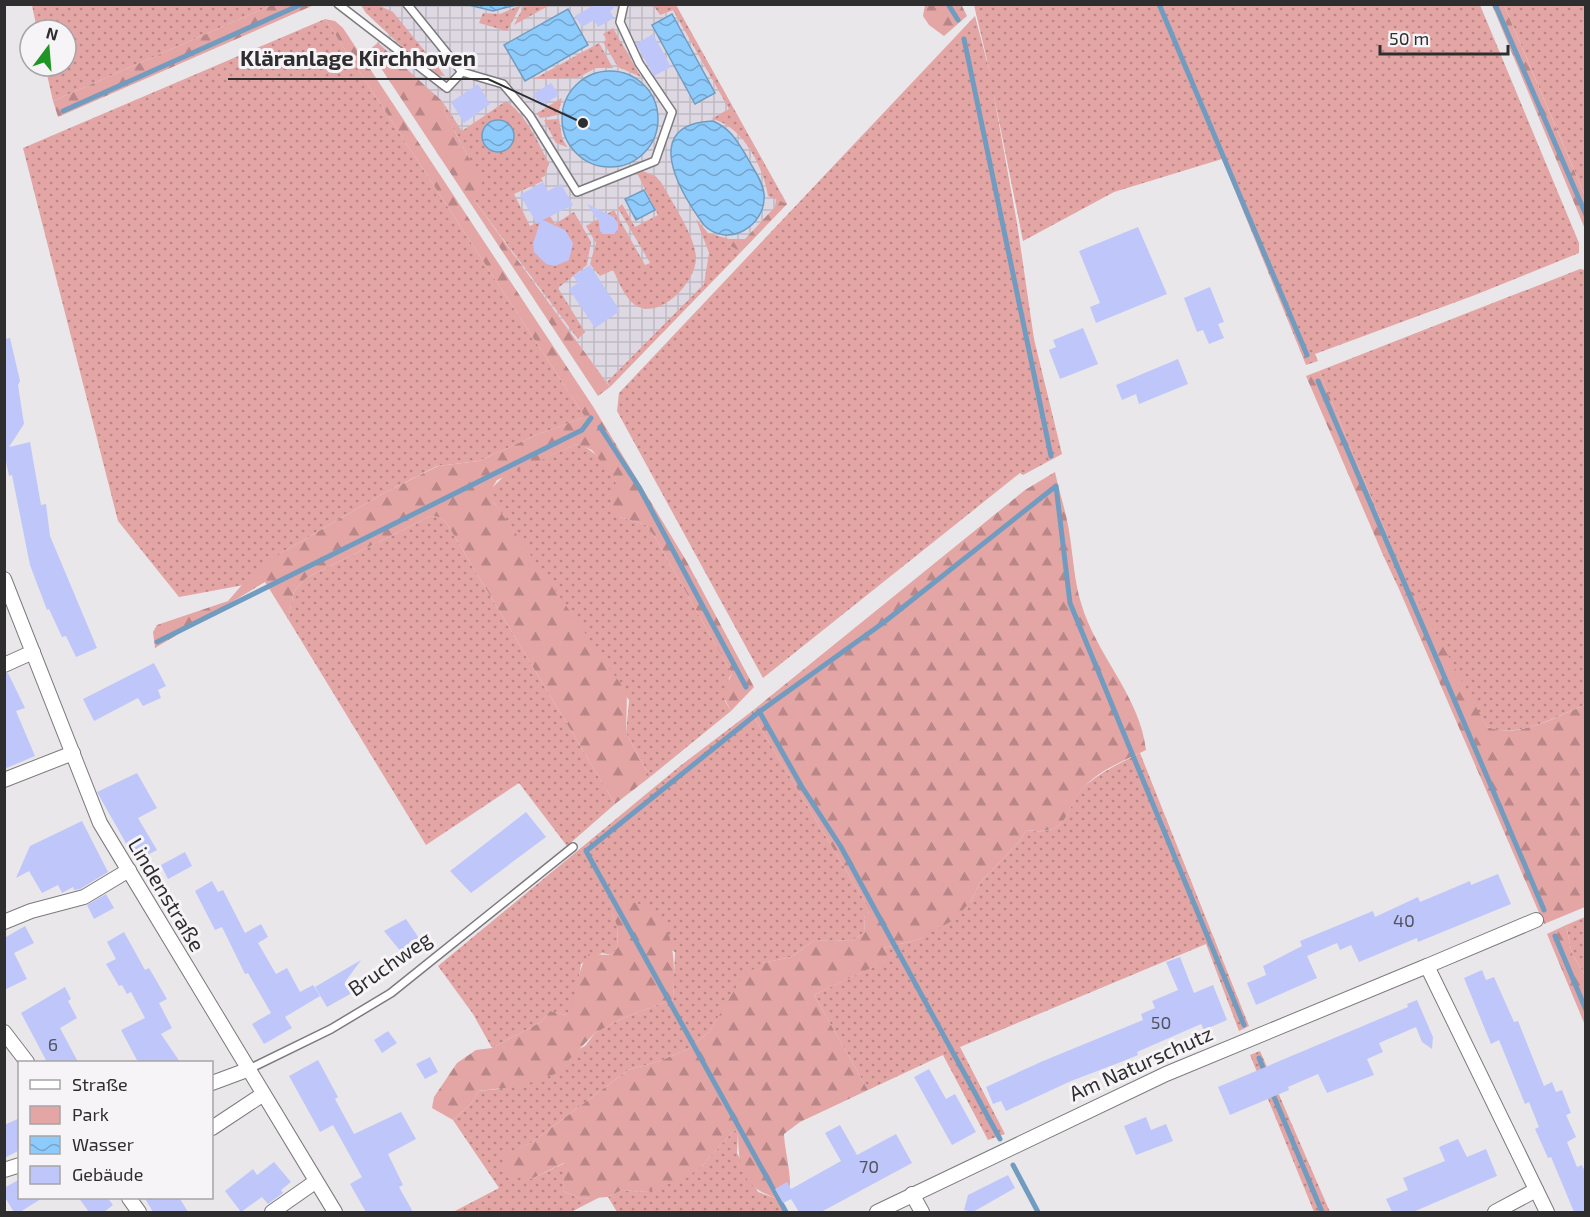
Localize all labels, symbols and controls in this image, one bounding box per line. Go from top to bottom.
north arrow [18,18,78,78]
scale bar [1380,18,1508,56]
text: N [44,22,60,44]
text: 50 m [1389,27,1429,49]
callout: Kläranlage Kirchhoven [228,39,488,79]
text: Kläranlage Kirchhoven [240,44,476,70]
street label: Lindenstraße [124,833,211,955]
house number: 40 [1393,909,1415,931]
street label: Bruchweg [343,925,436,1001]
house number: 50 [1151,1011,1171,1033]
street label: Am Naturschutz [1065,1020,1216,1106]
house number: 6 [48,1033,58,1055]
legend [18,1061,213,1199]
text: Straße [72,1073,128,1095]
text: Park [72,1103,109,1125]
text: Wasser [72,1133,134,1155]
house number: 70 [859,1155,879,1177]
text: Gebäude [72,1163,143,1185]

